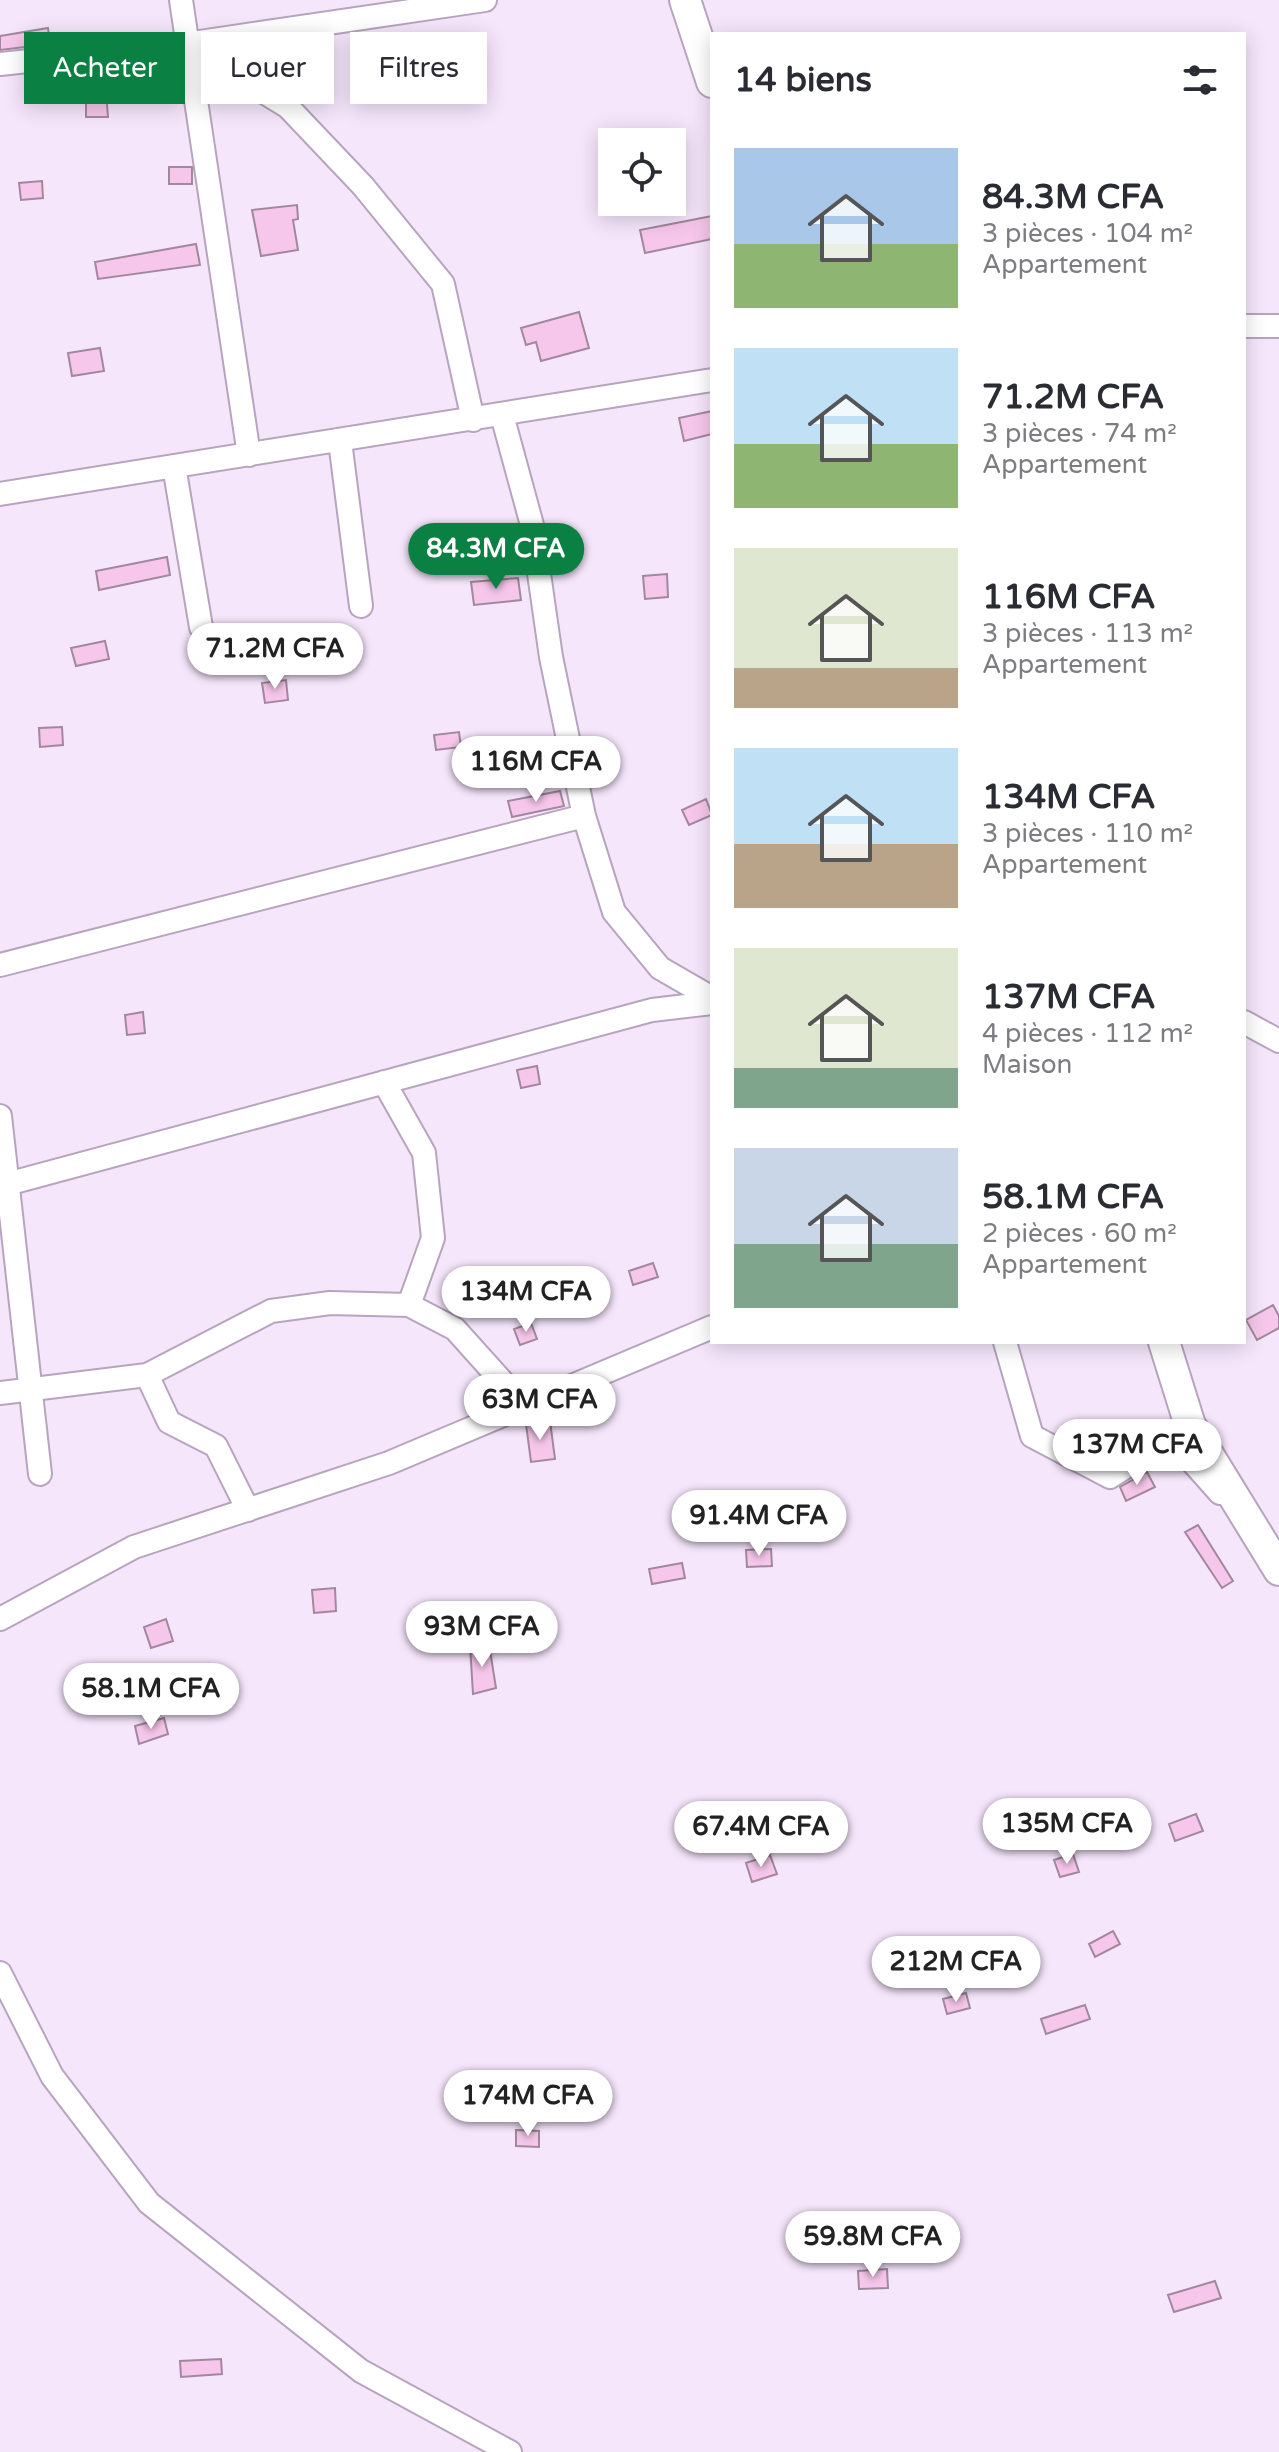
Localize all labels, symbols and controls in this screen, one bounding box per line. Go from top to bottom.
chip: Acheter [24,32,185,104]
chip: Louer [201,32,334,104]
chip: Filtres [350,32,487,104]
icon: filters [1178,58,1222,102]
text: 14 biens [734,60,872,101]
map controls [598,128,686,216]
button: locate [598,128,686,216]
text: 84.3M CFA [982,177,1164,218]
icon: home [798,180,894,276]
text: 3 pièces · 104 m² [982,218,1193,249]
text: Appartement [982,249,1147,280]
text: 71.2M CFA [982,377,1164,418]
icon: home [798,380,894,476]
text: 3 pièces · 74 m² [982,418,1177,449]
text: Appartement [982,449,1147,480]
pin: 84.3M CFA [404,523,588,591]
text: 84.3M CFA [426,533,566,564]
text: 116M CFA [982,577,1156,618]
icon: home [798,580,894,676]
text: 3 pièces · 113 m² [982,618,1193,649]
pin: 71.2M CFA [183,623,367,691]
text: 71.2M CFA [205,633,345,664]
text: Appartement [982,649,1147,680]
pin: 116M CFA [453,736,619,804]
text: 116M CFA [470,746,602,777]
text: 134M CFA [982,777,1156,818]
icon: home [798,780,894,876]
text: 3 pièces · 110 m² [982,818,1193,849]
text: Appartement [982,849,1147,880]
text: 137M CFA [982,977,1156,1018]
icon: home [798,980,894,1076]
text: 4 pièces · 112 m² [982,1018,1193,1049]
text: Maison [982,1049,1072,1080]
text: 58.1M CFA [982,1177,1164,1218]
icon: home [798,1180,894,1276]
text: 2 pièces · 60 m² [982,1218,1177,1249]
text: Appartement [982,1249,1147,1280]
pin: 134M CFA [443,1266,609,1334]
text: 134M CFA [460,1276,592,1307]
pin: 63M CFA [466,1374,614,1442]
text: 63M CFA [482,1384,598,1415]
pin: 137M CFA [1054,1419,1220,1487]
text: 137M CFA [1071,1429,1203,1460]
pin: 91.4M CFA [667,1490,851,1558]
text: 91.4M CFA [689,1500,829,1531]
pin: 93M CFA [408,1601,556,1669]
text: 93M CFA [424,1611,540,1642]
pin: 58.1M CFA [59,1663,243,1731]
text: 58.1M CFA [81,1673,221,1704]
pin: 135M CFA [984,1798,1150,1866]
pin: 67.4M CFA [669,1801,853,1869]
text: 135M CFA [1001,1808,1133,1839]
text: 67.4M CFA [692,1811,830,1842]
pin: 212M CFA [873,1936,1039,2004]
text: 212M CFA [890,1946,1022,1977]
pin: 174M CFA [445,2070,611,2138]
text: 174M CFA [462,2080,594,2111]
pin: 59.8M CFA [781,2211,965,2279]
text: 59.8M CFA [803,2221,943,2252]

